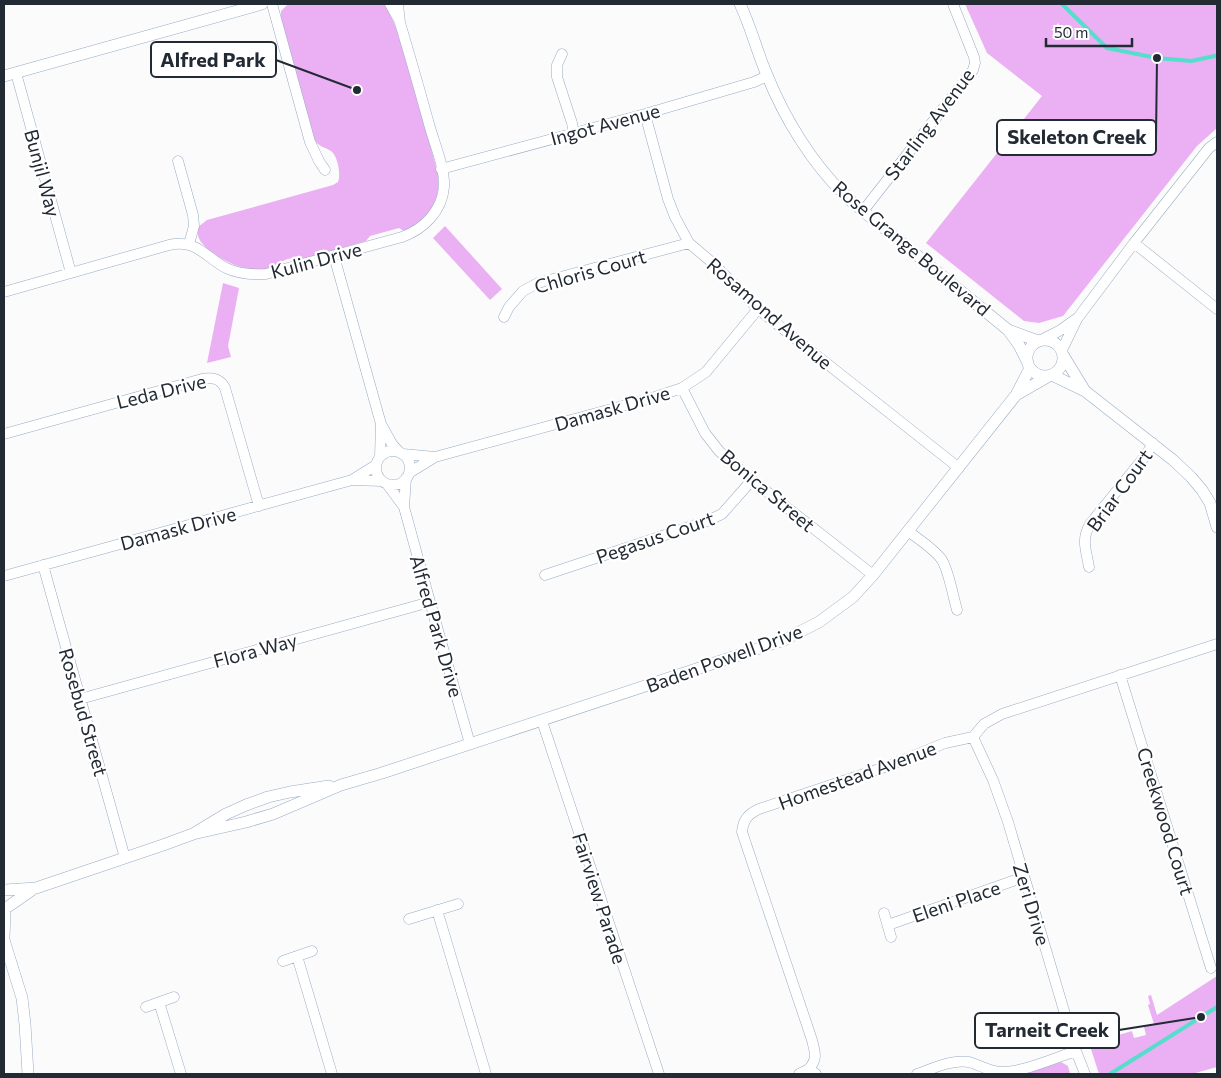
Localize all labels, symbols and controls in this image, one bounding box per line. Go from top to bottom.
scale bar [1046,15,1132,47]
text: 50 m [1054,23,1088,41]
callout: Alfred Park [151,42,276,77]
text: Alfred Park [160,47,266,71]
street label: Starling Avenue [879,64,979,184]
street label: Ingot Avenue [548,98,662,150]
callout: Skeleton Creek [997,120,1156,155]
text: Skeleton Creek [1007,124,1147,148]
street label: Bunjil Way [20,127,66,220]
street label: Rose Grange Boulevard [829,176,995,320]
street label: Kulin Drive [268,237,364,283]
street label: Chloris Court [531,244,649,298]
street label: Rosamond Avenue [703,252,837,374]
street label: Leda Drive [114,369,208,413]
street label: Damask Drive [552,381,672,435]
street label: Bonica Street [716,444,820,536]
street label: Briar Court [1081,444,1157,536]
street label: Damask Drive [118,502,238,554]
street label: Pegasus Court [593,506,717,568]
street label: Alfred Park Drive [406,552,468,700]
street label: Baden Powell Drive [643,619,805,697]
street label: Flora Way [210,628,300,672]
street label: Rosebud Street [55,645,113,779]
street label: Homestead Avenue [775,736,939,814]
street label: Creekwood Court [1133,744,1199,898]
street label: Fairview Parade [568,830,632,966]
street label: Zeri Drive [1009,860,1055,948]
street label: Eleni Place [909,875,1003,927]
callout: Tarneit Creek [975,1013,1119,1048]
text: Tarneit Creek [985,1017,1110,1041]

